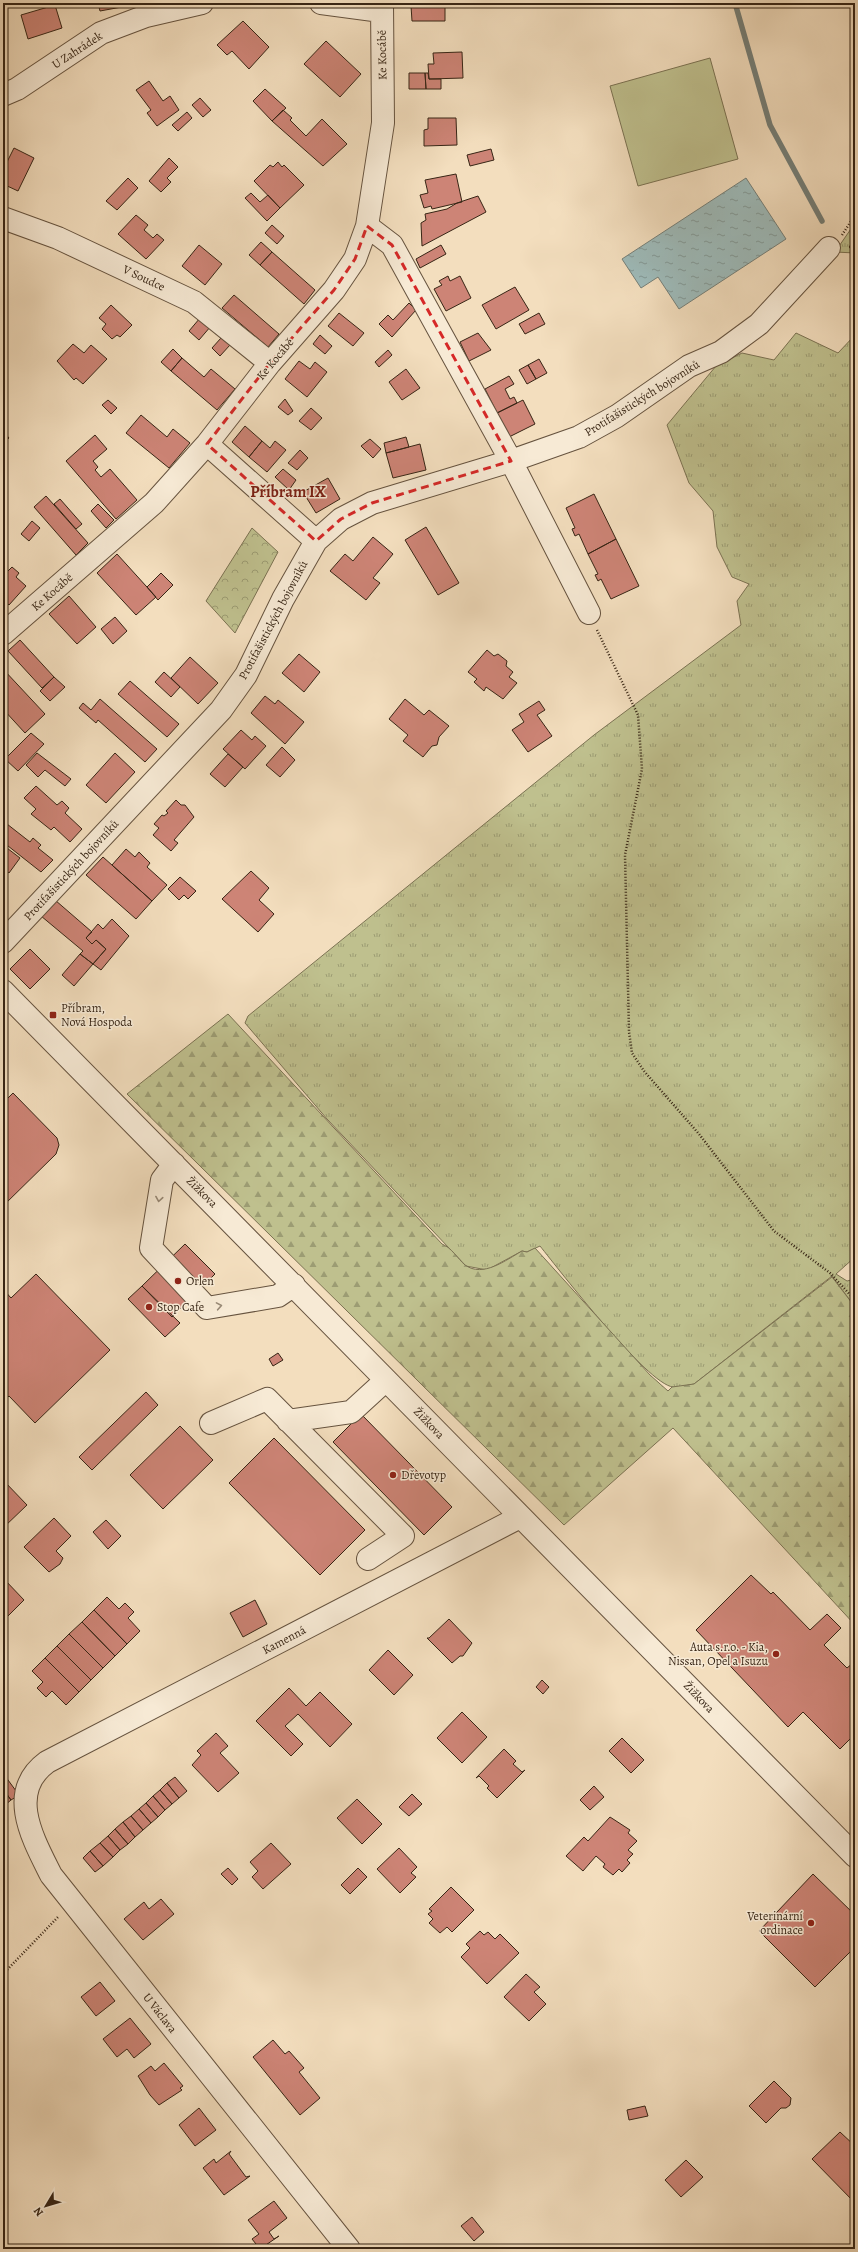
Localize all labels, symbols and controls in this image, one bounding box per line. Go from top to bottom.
street label: U Zahrádek [49,28,105,72]
street label: Ke Kocábě [374,30,390,80]
street label: V Soudce [119,261,168,295]
street label: Ke Kocábě [253,335,297,383]
street label: Protifašistických bojovníků [581,356,703,440]
district label: Příbram IX [250,481,326,503]
street label: Protifašistických bojovníků [235,557,311,682]
street label: Ke Kocábě [28,570,76,614]
street label: Protifašistických bojovníků [20,816,122,924]
place label: Příbram, Nová Hospoda [61,1000,133,1030]
marker: Příbram, Nová Hospoda [48,1010,58,1020]
street label: Žižkova [183,1173,221,1211]
one-way arrow [155,1196,164,1202]
place label: Orlen [186,1273,214,1289]
marker: Orlen [173,1276,183,1286]
place label: Stop Cafe [157,1299,204,1315]
marker: Stop Cafe [144,1302,154,1312]
one-way arrow [216,1303,222,1311]
street label: Žižkova [410,1404,448,1443]
place label: Dřevotyp [401,1467,446,1483]
marker: Dřevotyp [388,1470,398,1480]
street label: Kamenná [259,1622,309,1658]
place label: Auta s.r.o. - Kia, Nissan, Opel a Isuzu [668,1639,768,1669]
marker: Auta s.r.o. - Kia, Nissan, Opel a Isuzu [771,1649,781,1659]
street label: Žižkova [680,1678,718,1717]
place label: Veterinární ordinace [746,1908,803,1938]
marker: Veterinární ordinace [806,1918,816,1928]
street label: U Václava [139,1990,181,2037]
north arrow [26,2186,66,2226]
text: N [30,2204,47,2220]

